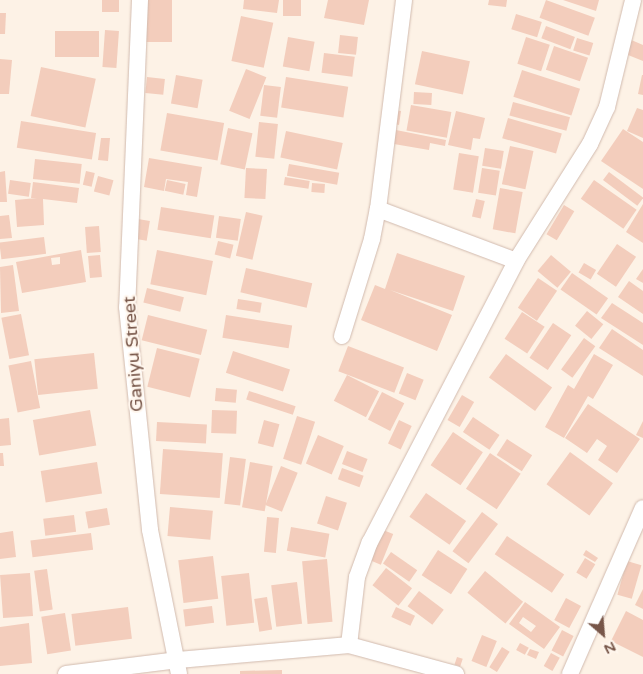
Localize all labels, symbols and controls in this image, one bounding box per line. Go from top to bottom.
street label: Ganiyu Street [118,295,148,413]
north arrow [578,609,628,659]
text: N [601,638,619,658]

